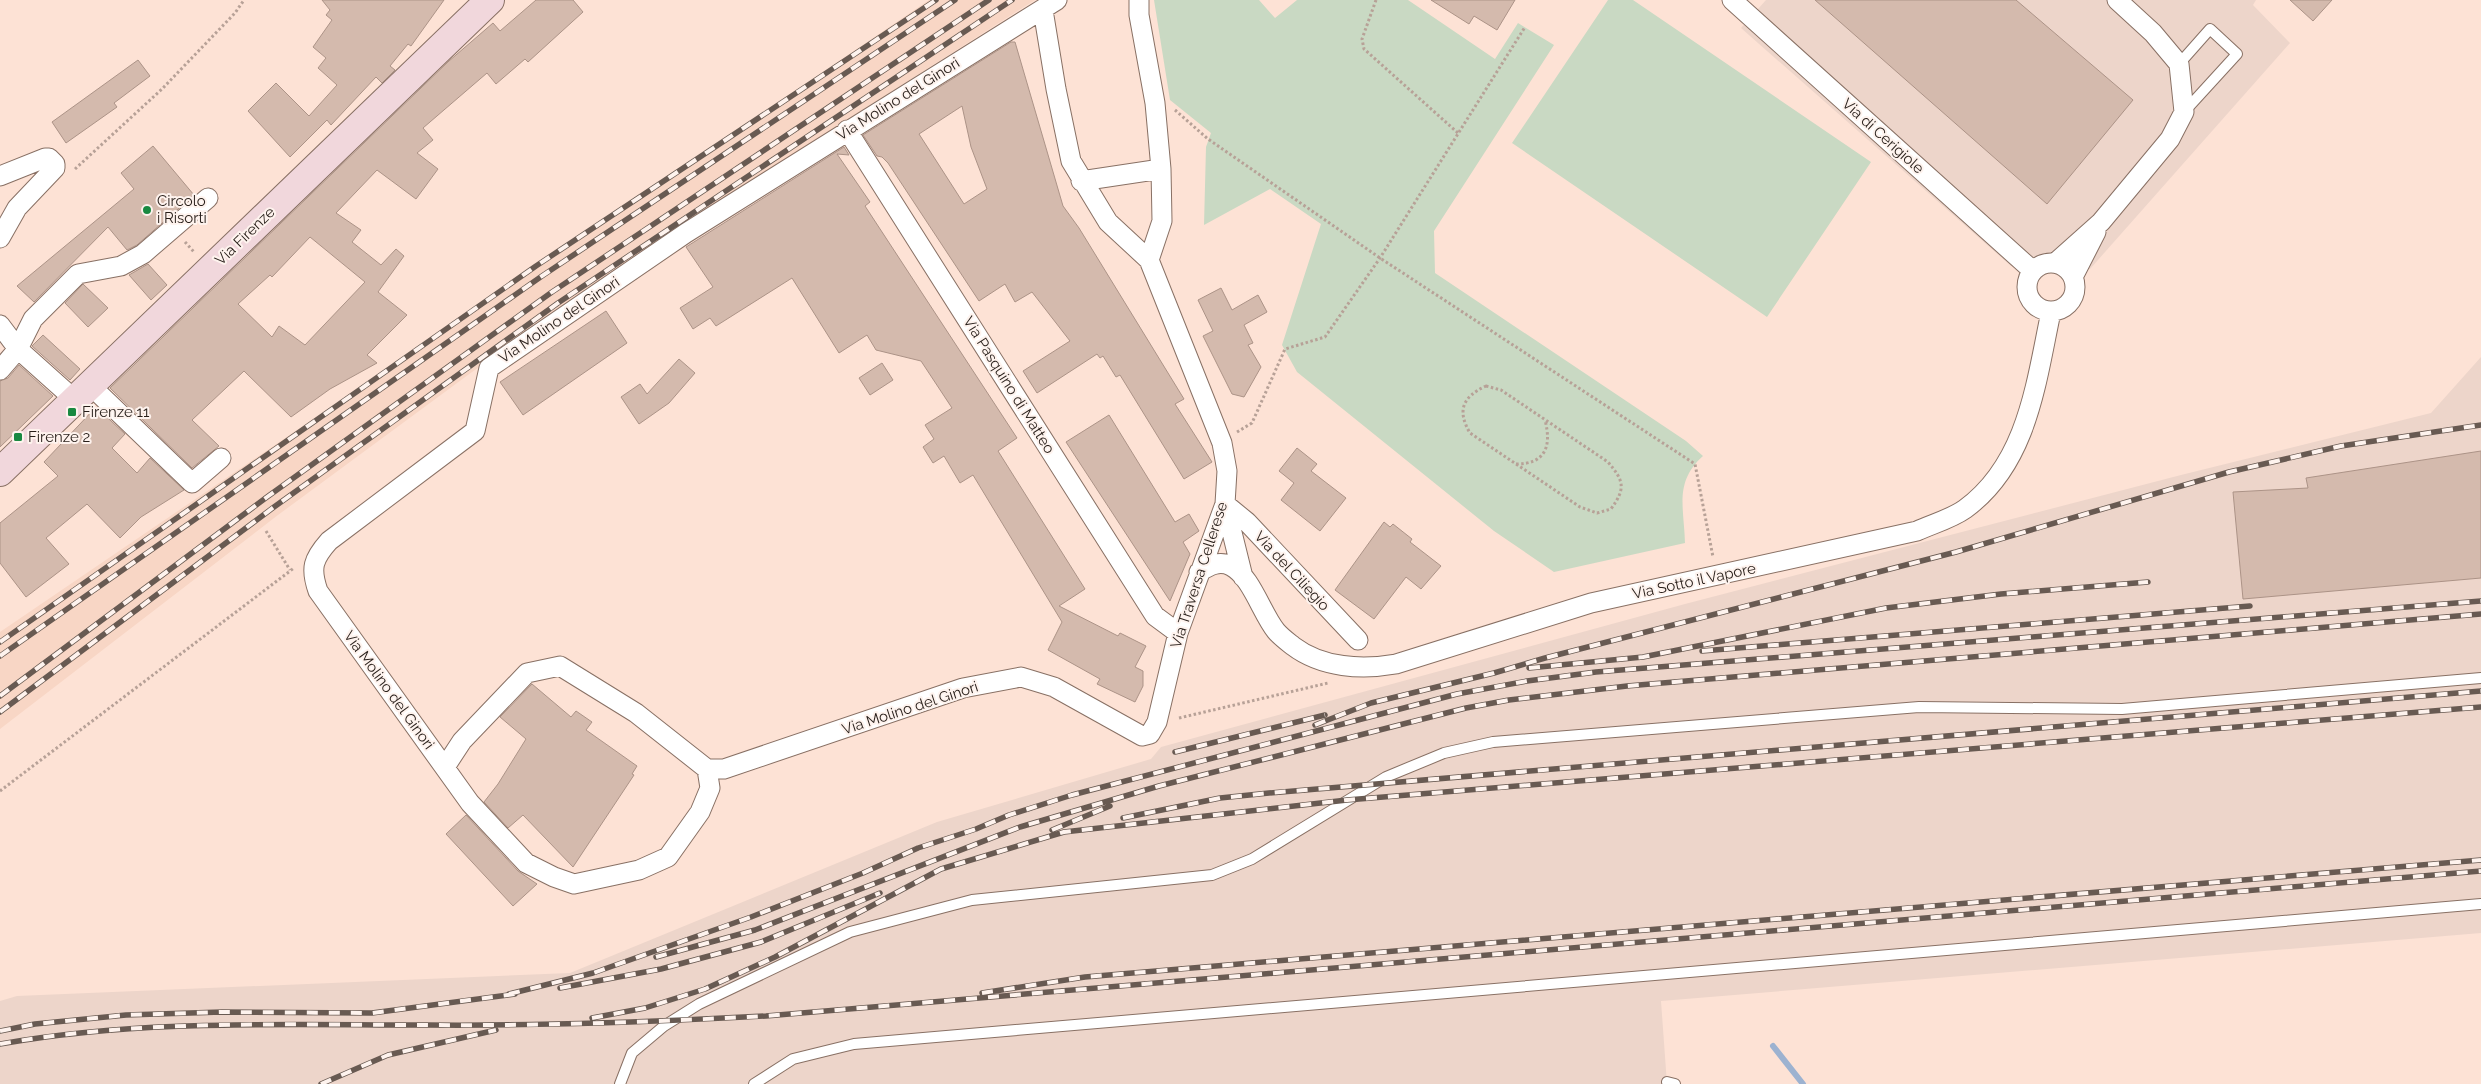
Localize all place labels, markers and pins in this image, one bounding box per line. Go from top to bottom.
place label: Circolo i Risorti [157,192,207,227]
marker: Circolo i Risorti [141,204,153,216]
place label: Firenze 11 [82,403,150,421]
marker: Firenze 11 [66,406,78,418]
place label: Firenze 2 [28,428,91,446]
marker: Firenze 2 [12,431,24,443]

